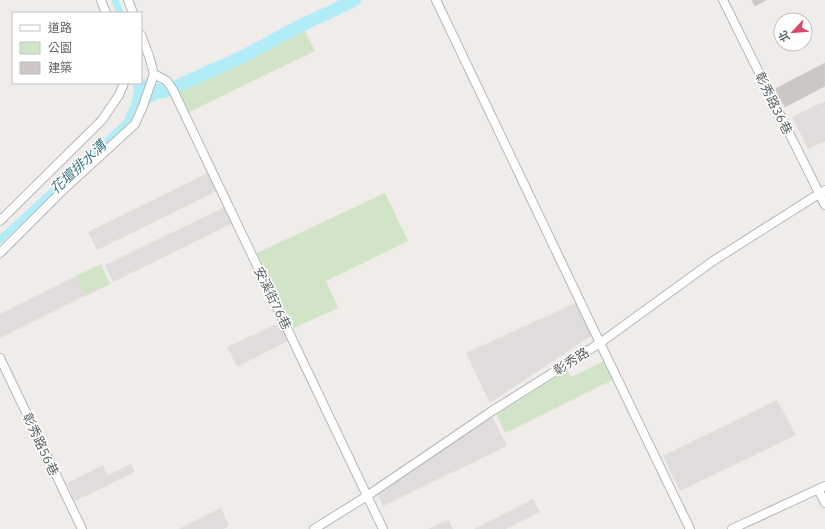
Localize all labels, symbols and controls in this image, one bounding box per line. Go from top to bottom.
legend [12,12,142,84]
north arrow [773,12,813,52]
text: 道路 [48,20,72,35]
text: 北 [775,28,793,44]
text: 公園 [48,40,72,55]
text: 建築 [48,60,72,75]
street label: 彰秀路36巷 [751,69,796,137]
water label: 花壇排水溝 [46,135,111,197]
street label: 安溪街76巷 [250,264,295,332]
street label: 彰秀路 [550,344,592,379]
street label: 彰秀路56巷 [19,410,63,478]

